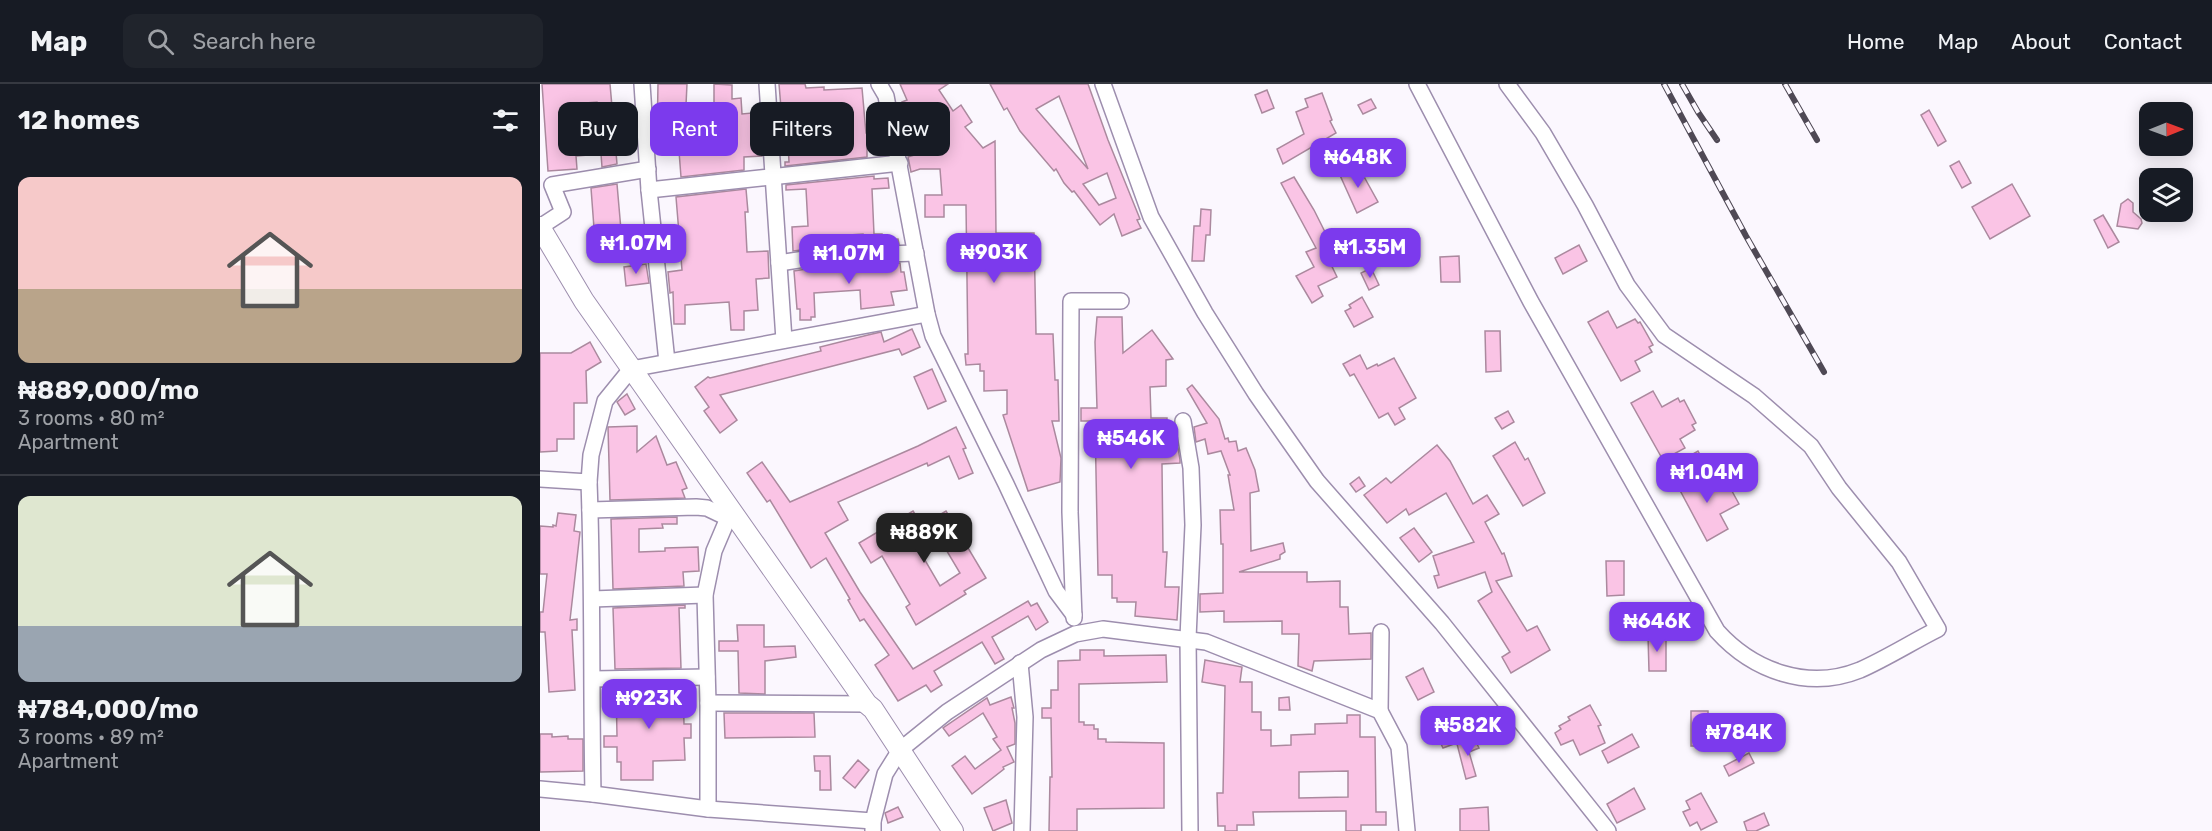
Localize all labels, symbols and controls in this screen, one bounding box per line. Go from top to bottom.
search box [123,14,543,68]
text: Map [30,25,87,58]
icon: search [144,25,177,58]
text: Search here [192,28,316,55]
text: Home [1847,29,1904,54]
text: Map [1937,29,1978,54]
text: About [2011,29,2071,54]
text: Contact [2104,29,2182,54]
chip: Buy [558,102,638,156]
chip: Rent [650,102,738,156]
chip: Filters [750,102,854,156]
chip: New [866,102,950,156]
north arrow [2139,102,2193,156]
map controls [2139,102,2193,222]
icon: filters [489,104,522,137]
text: 12 homes [18,105,140,136]
pin: ₦648K [1316,138,1400,189]
text: ₦648K [1324,145,1392,169]
button: layers [2139,168,2193,222]
icon: home [216,216,324,324]
pin: ₦1.07M [587,224,685,275]
pin: ₦1.35M [1321,228,1419,279]
text: ₦1.07M [600,231,672,255]
pin: ₦903K [952,233,1036,284]
pin: ₦1.07M [800,234,898,285]
text: ₦1.35M [1334,235,1406,259]
text: ₦903K [960,240,1028,264]
text: ₦1.07M [813,241,885,265]
text: ₦889,000/mo [18,375,199,406]
text: 3 rooms · 80 m² [18,406,165,430]
pin: ₦546K [1089,419,1173,470]
text: ₦546K [1097,426,1165,450]
text: Apartment [18,430,119,454]
pin: ₦1.04M [1658,453,1756,504]
text: ₦1.04M [1670,460,1744,484]
pin: ₦889K [882,513,966,564]
text: ₦889K [890,520,958,544]
icon: home [216,535,324,643]
pin: ₦646K [1615,602,1699,653]
text: ₦646K [1623,609,1691,633]
pin: ₦923K [607,679,691,730]
text: ₦923K [616,686,682,710]
text: ₦784,000/mo [18,694,199,725]
pin: ₦582K [1426,706,1510,757]
text: ₦582K [1434,713,1502,737]
pin: ₦784K [1697,713,1781,764]
text: ₦784K [1706,720,1772,744]
text: 3 rooms · 89 m² [18,725,164,749]
text: Apartment [18,749,119,773]

